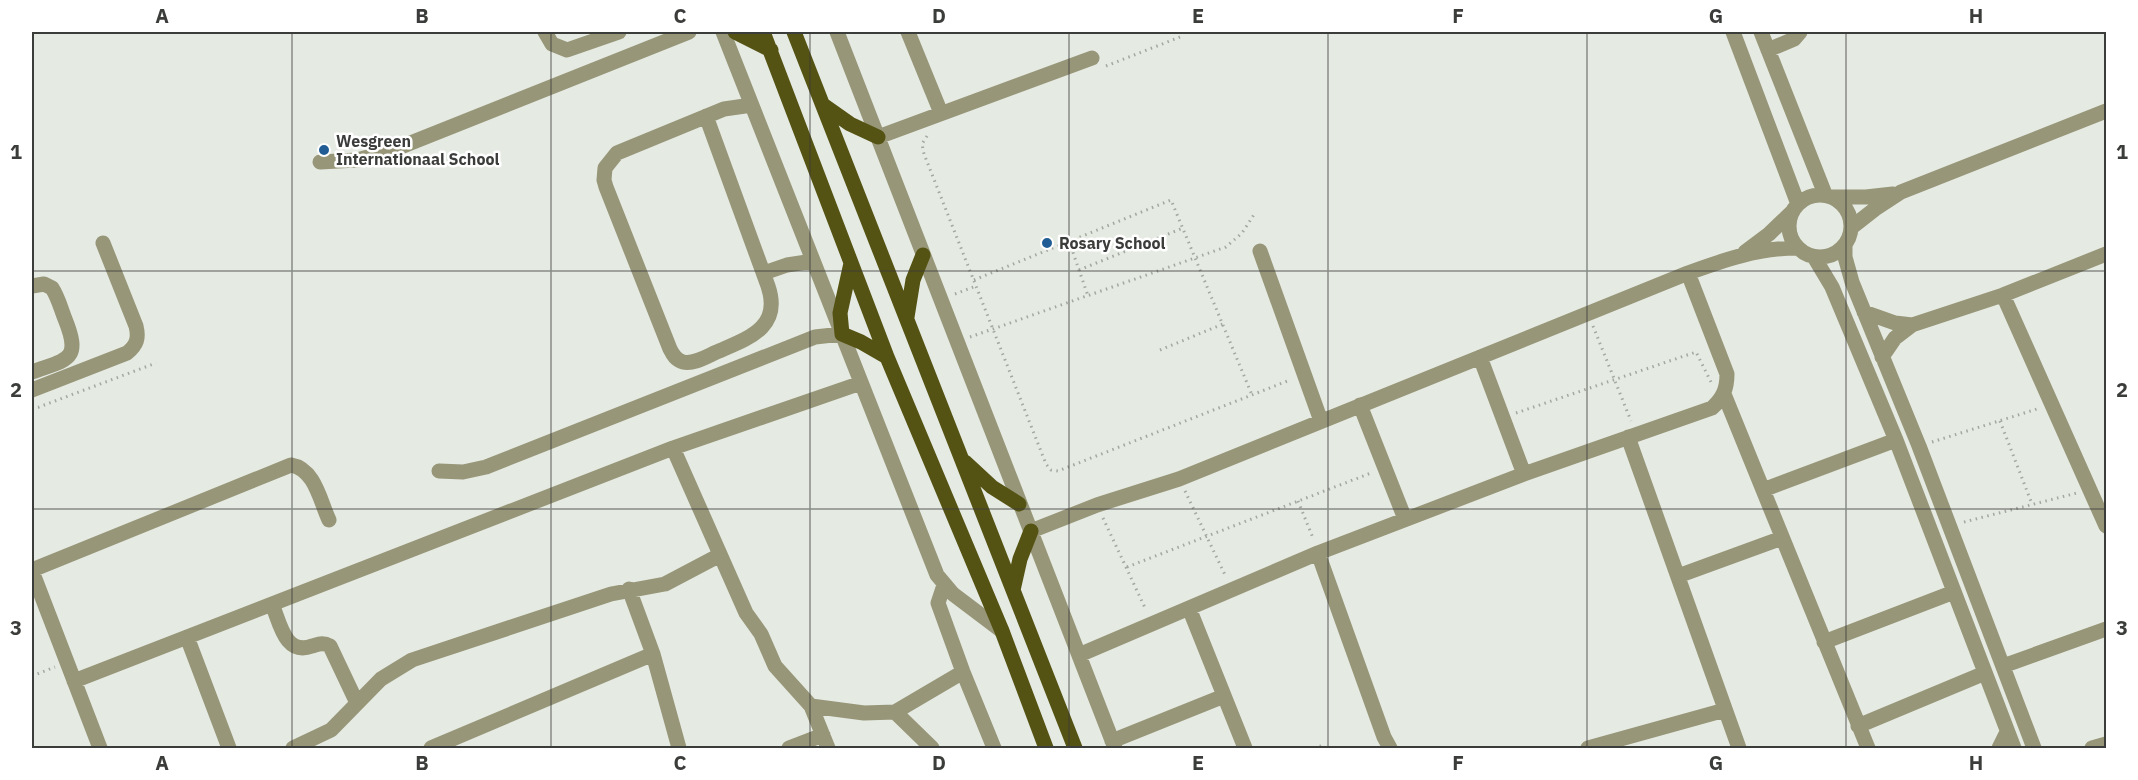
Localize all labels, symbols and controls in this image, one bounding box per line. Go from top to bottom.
text: A [155,2,169,29]
text: B [415,2,429,29]
text: C [673,2,687,29]
text: D [932,2,946,29]
text: E [1192,2,1204,29]
text: F [1452,2,1464,29]
text: G [1709,2,1723,29]
text: H [1969,2,1983,29]
place label: Wesgreen Internationaal School [336,131,499,169]
text: 1 [10,138,22,165]
text: 1 [2116,138,2128,165]
marker: Wesgreen Internationaal School [317,143,331,157]
place label: Rosary School [1059,233,1165,253]
marker: Rosary School [1040,236,1054,250]
text: 2 [10,376,22,403]
text: 2 [2116,376,2128,403]
text: 3 [10,614,22,641]
text: 3 [2116,614,2128,641]
text: A [155,749,169,776]
text: B [415,749,429,776]
text: C [673,749,687,776]
text: D [932,749,946,776]
text: E [1192,749,1204,776]
text: F [1452,749,1464,776]
text: G [1709,749,1723,776]
text: H [1969,749,1983,776]

